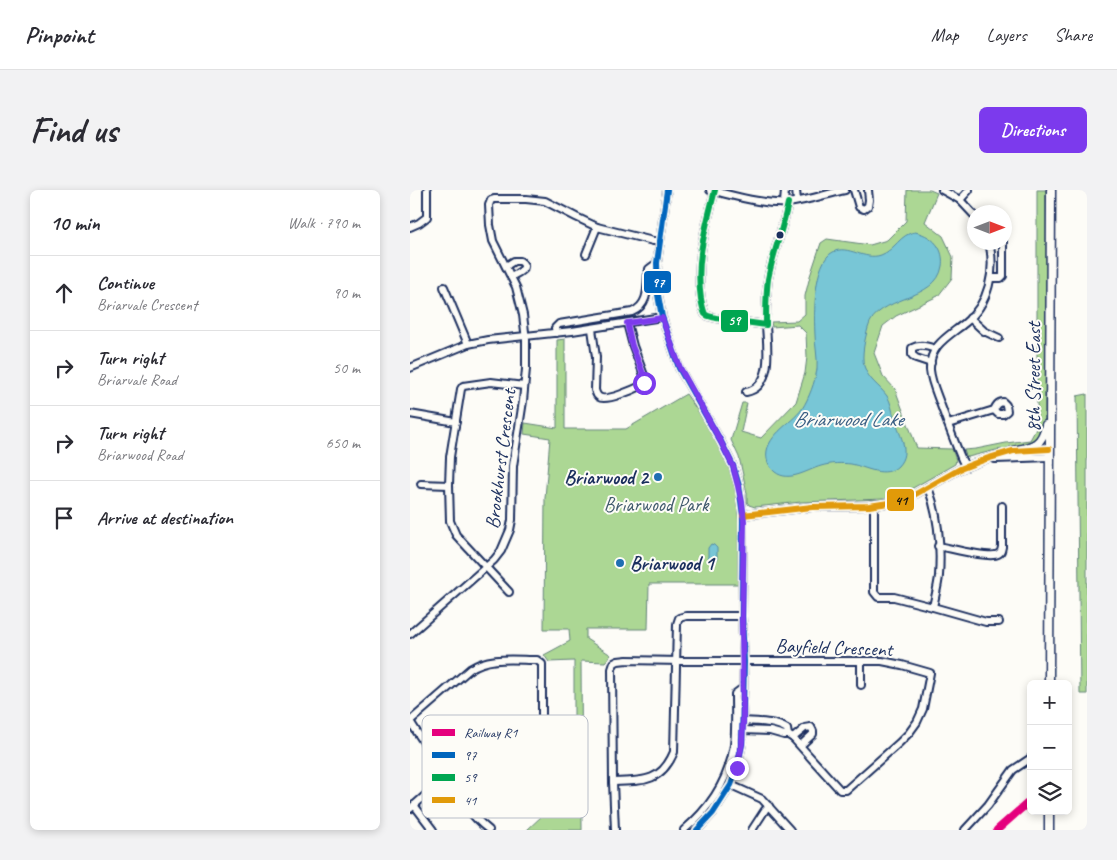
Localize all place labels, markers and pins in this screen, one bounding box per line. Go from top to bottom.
unlabelled marker [775,230,785,240]
place label: Briarwood 2 [564,465,650,490]
marker: Briarwood 2 [652,471,664,483]
place label: Briarwood 1 [630,551,716,576]
marker: Briarwood 1 [614,557,626,569]

